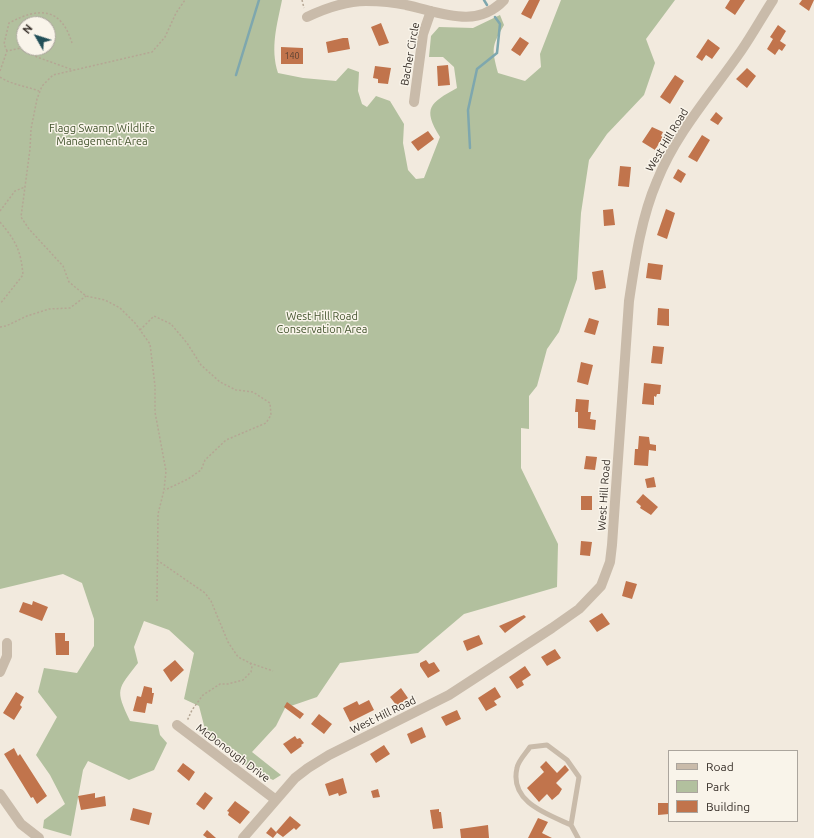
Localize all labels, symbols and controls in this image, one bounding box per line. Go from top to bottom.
north arrow [16,16,56,56]
street label: Bacher Circle [398,21,422,87]
text: N [20,22,35,36]
house number: 140 [284,51,300,61]
street label: West Hill Road [643,106,691,174]
park label: Flagg Swamp Wildlife Management Area [49,121,155,147]
park label: West Hill Road Conservation Area [277,309,367,335]
street label: West Hill Road [595,459,613,531]
street label: West Hill Road [348,693,418,737]
street label: McDonough Drive [193,721,273,785]
legend [668,750,798,822]
text: Road [706,760,734,773]
text: Park [706,780,730,793]
text: Building [706,800,750,813]

